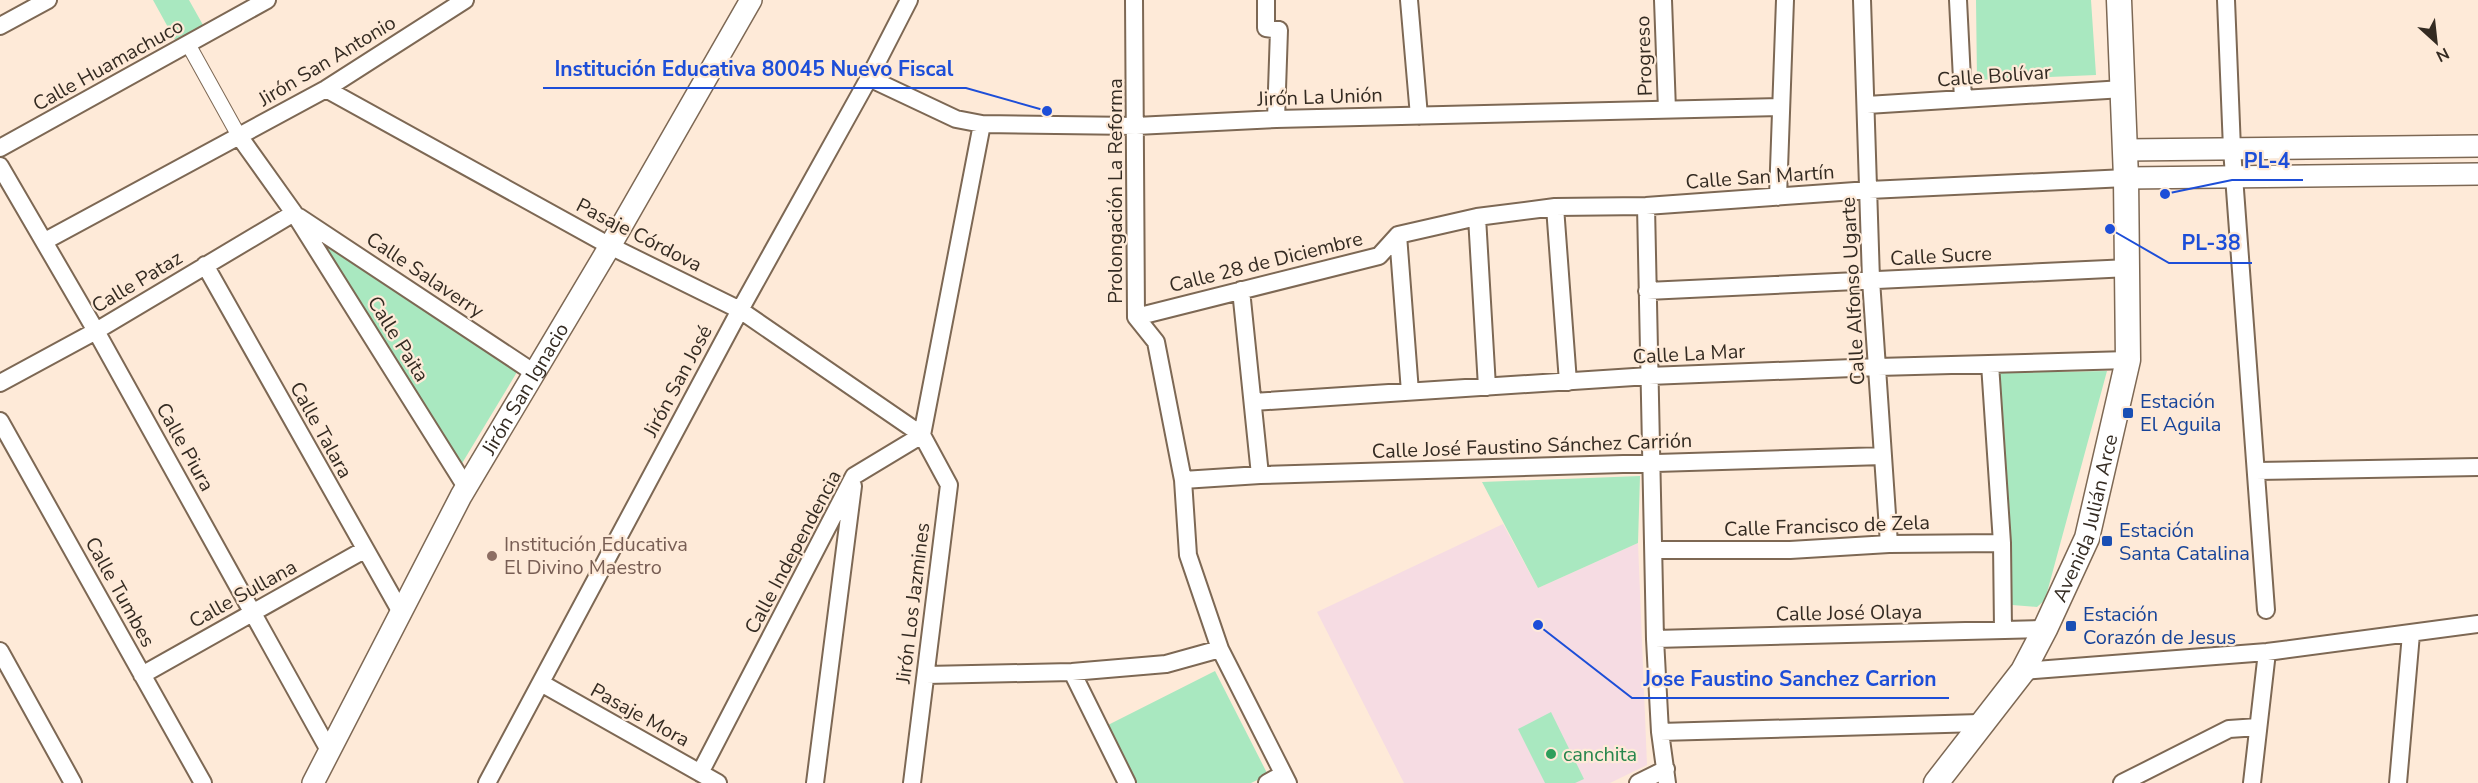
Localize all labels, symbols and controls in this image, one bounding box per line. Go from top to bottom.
street label: Jirón San Antonio [252,9,401,113]
street label: Calle Huamachuco [28,12,188,118]
north arrow [2406,12,2466,72]
street label: Progreso [1629,15,1659,97]
text: N [2432,42,2453,67]
callout: Institución Educativa 80045 Nuevo Fiscal [543,49,966,88]
text: Institución Educativa 80045 Nuevo Fiscal [554,55,954,83]
street label: Calle Bolívar [1936,59,2052,93]
street label: Prolongación La Reforma [1102,78,1129,304]
street label: Jirón La Unión [1256,81,1383,113]
callout: PL-4 [2232,141,2303,180]
text: PL-4 [2244,147,2291,175]
street label: Calle San Martín [1685,158,1835,196]
street label: Pasaje Córdova [572,192,706,278]
street label: Calle Alfonso Ugarte [1835,196,1871,386]
callout: PL-38 [2169,224,2252,263]
street label: Calle 28 de Diciembre [1167,225,1365,299]
street label: Calle Salaverry [361,226,490,325]
text: PL-38 [2181,229,2241,257]
street label: Calle Sucre [1890,240,1992,272]
street label: Calle Pataz [87,244,187,320]
street label: Calle Paita [361,291,435,387]
street label: Jirón San Ignacio [475,318,575,460]
street label: Jirón San José [637,320,719,443]
street label: Calle La Mar [1632,338,1746,370]
street label: Calle Talara [283,377,359,483]
place label: Estación El Aguila [2140,388,2221,438]
street label: Calle Piura [150,398,220,496]
marker: Estación El Aguila [2121,406,2135,420]
street label: Calle José Faustino Sánchez Carrión [1371,427,1693,465]
street label: Avenida Julián Arce [2046,432,2124,606]
street label: Calle Independencia [738,465,848,639]
street label: Calle Francisco de Zela [1724,509,1930,543]
place label: Estación Santa Catalina [2119,517,2250,567]
street label: Jirón Los Jazmines [890,521,936,686]
place label: Institución Educativa El Divino Maestro [504,531,688,581]
street label: Calle Tumbes [79,532,161,652]
marker: Estación Santa Catalina [2100,534,2114,548]
marker: Institución Educativa El Divino Maestro [485,549,499,563]
street label: Calle Sullana [184,553,302,635]
street label: Calle José Olaya [1775,598,1923,628]
place label: Estación Corazón de Jesus [2083,601,2236,651]
marker: Estación Corazón de Jesus [2064,619,2078,633]
callout: Jose Faustino Sanchez Carrion [1632,659,1949,698]
text: Jose Faustino Sanchez Carrion [1642,665,1937,693]
street label: Pasaje Mora [586,677,694,753]
place label: canchita [1563,741,1637,768]
marker: canchita [1544,747,1558,761]

